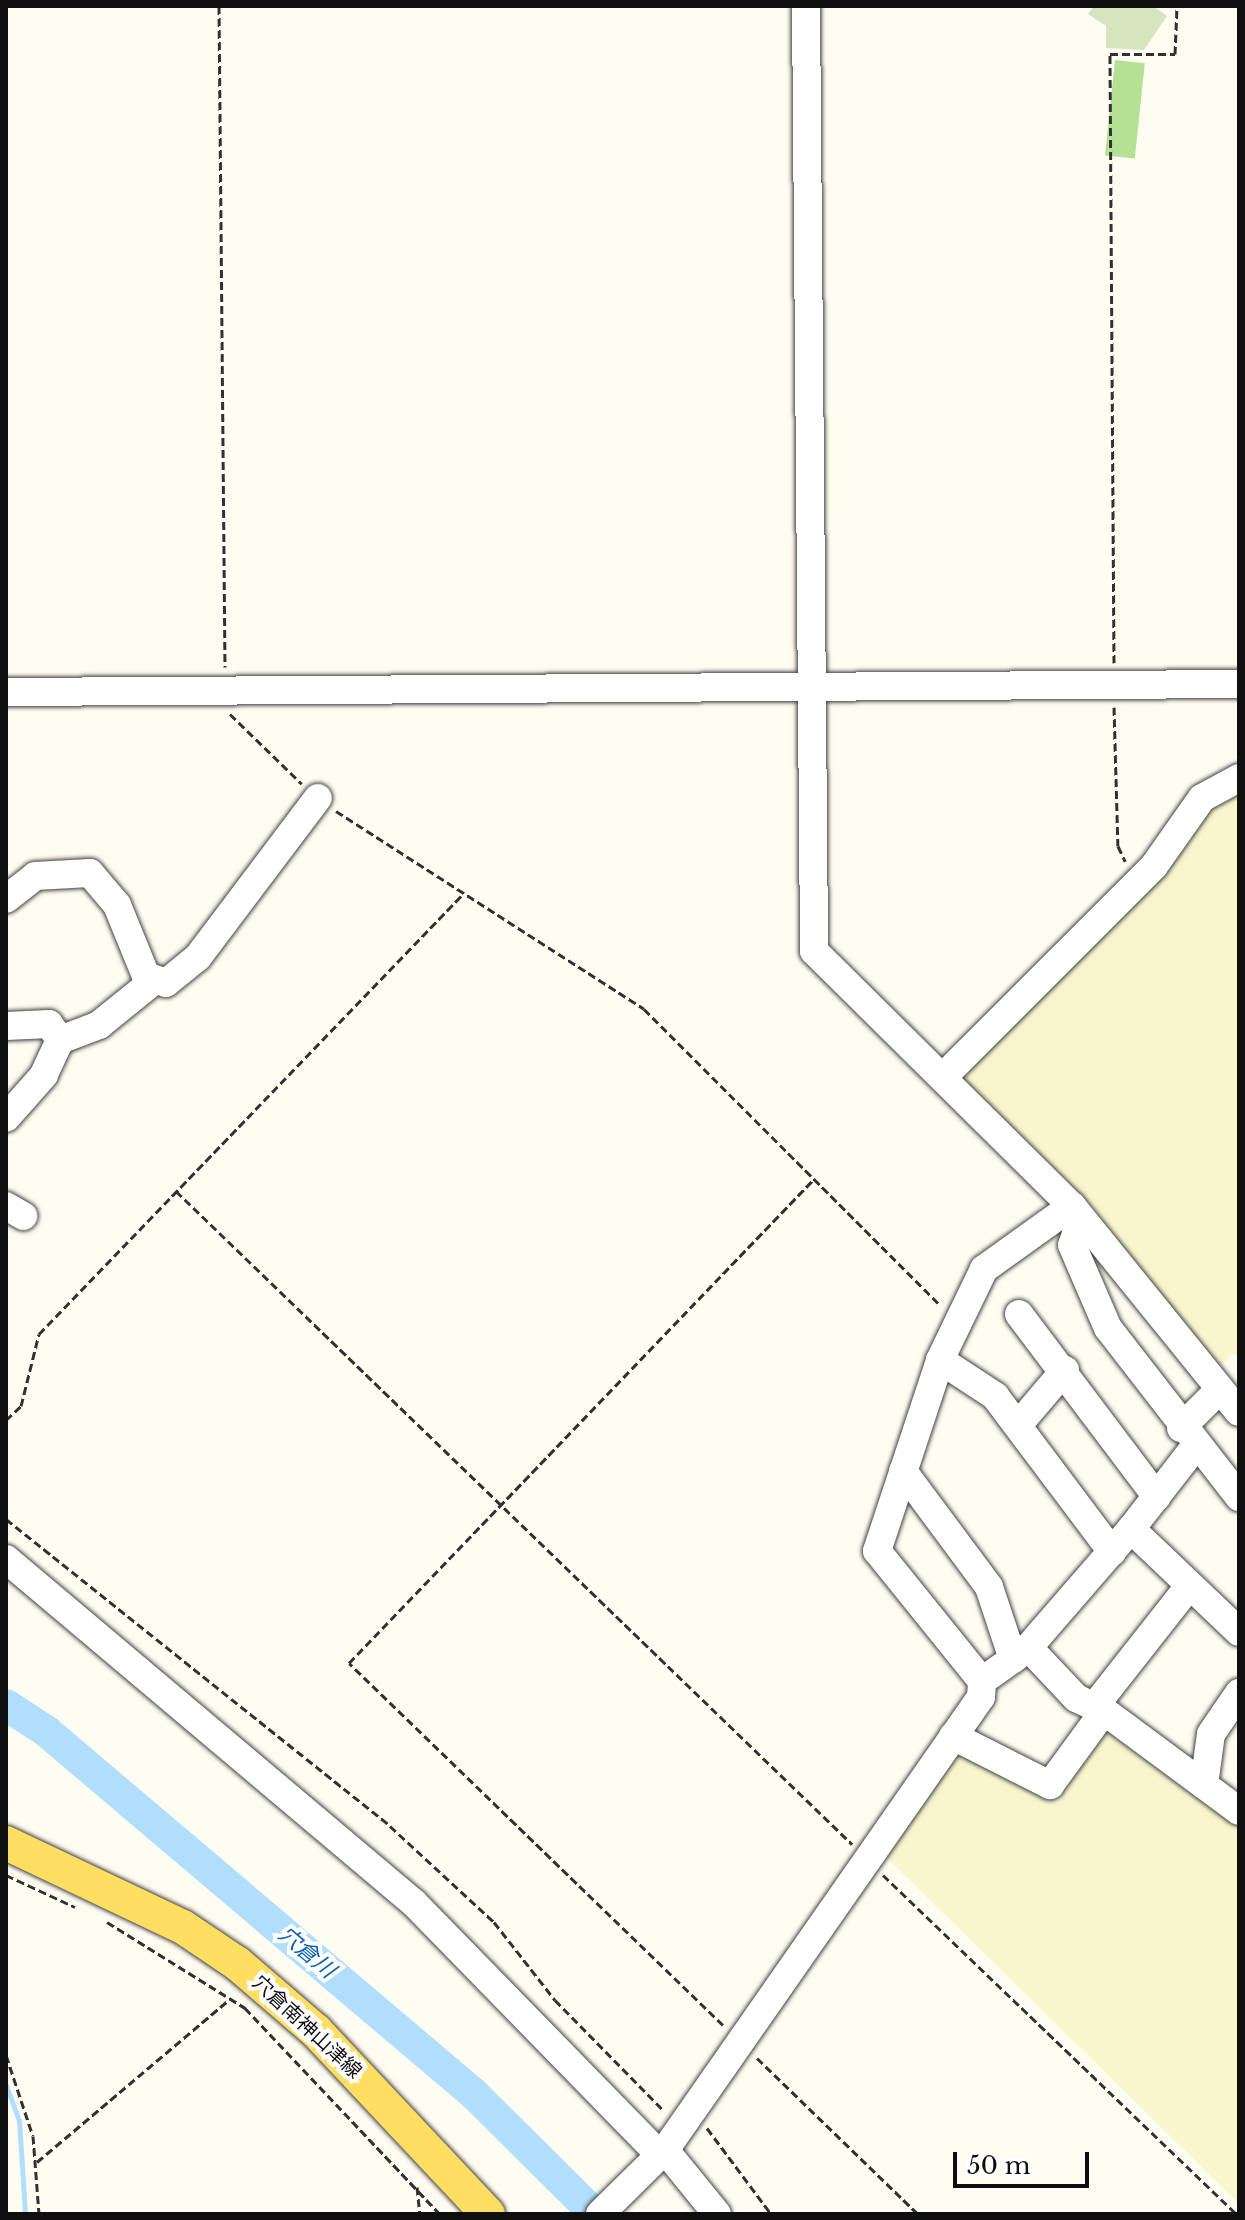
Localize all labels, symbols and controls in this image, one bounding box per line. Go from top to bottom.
water label: 穴倉川 [273,1921,341,1983]
street label: 穴倉南神山津線 [248,1970,366,2084]
scale bar [957,2136,1093,2186]
text: 50 m [967,2151,1030,2180]

